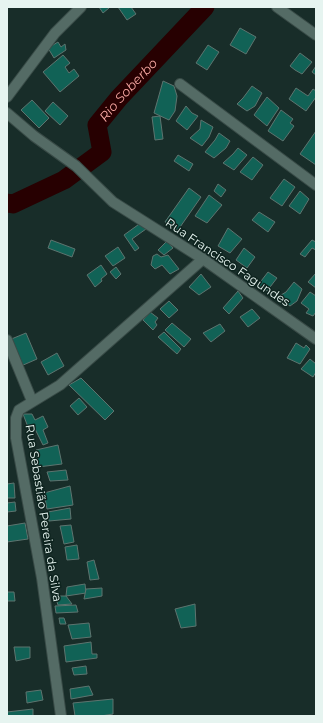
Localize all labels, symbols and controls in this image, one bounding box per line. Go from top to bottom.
water label: Rio Soberbo [95,55,160,124]
street label: Rua Francisco Fagundes [163,215,293,309]
street label: Rua Sebastião Pereira da Silva [23,423,65,603]

